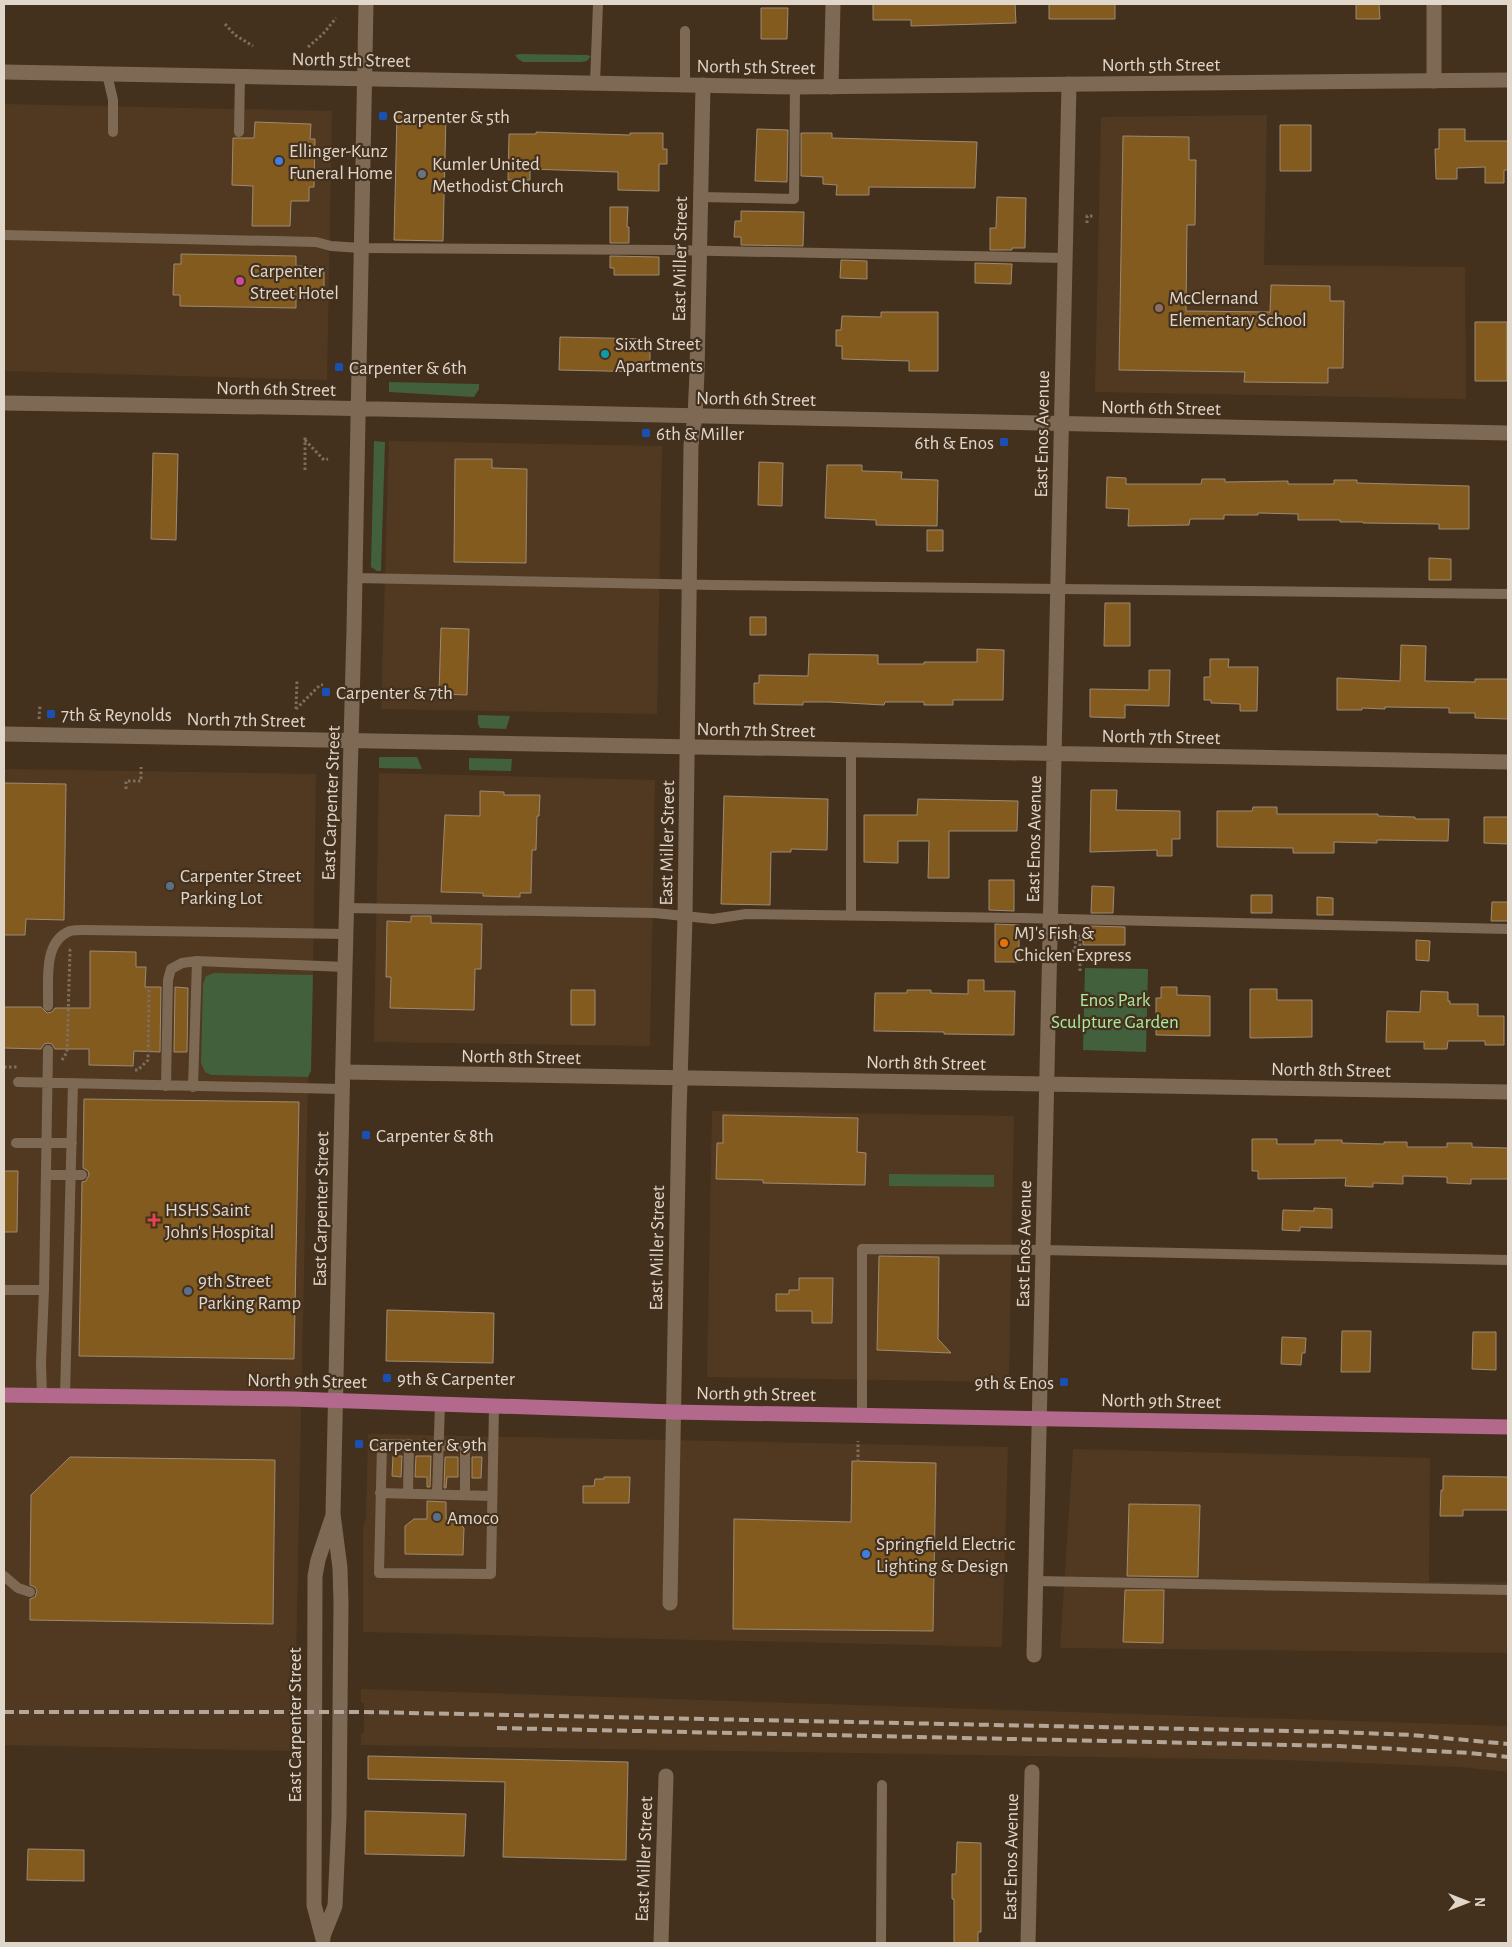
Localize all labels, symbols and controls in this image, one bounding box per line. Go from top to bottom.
street label: North 5th Street [291,50,410,71]
street label: North 5th Street [1102,56,1220,75]
street label: North 5th Street [696,57,815,78]
place label: Carpenter & 5th [393,108,510,127]
marker: Carpenter & 5th [377,110,389,122]
place label: Ellinger-Kunz Funeral Home [289,142,393,183]
marker: Ellinger-Kunz Funeral Home [273,155,285,167]
place label: Kumler United Methodist Church [432,155,564,196]
marker: Kumler United Methodist Church [416,168,428,180]
street label: East Miller Street [670,196,691,322]
place label: Carpenter Street Hotel [250,262,339,303]
marker: Carpenter Street Hotel [234,275,246,287]
place label: McClernand Elementary School [1169,289,1307,330]
marker: McClernand Elementary School [1153,302,1165,314]
place label: Sixth Street Apartments [615,335,703,376]
marker: Sixth Street Apartments [599,348,611,360]
place label: Carpenter & 6th [349,359,467,378]
marker: Carpenter & 6th [333,361,345,373]
street label: East Enos Avenue [1032,370,1053,498]
street label: North 6th Street [216,379,336,400]
street label: North 6th Street [696,389,816,410]
street label: North 6th Street [1101,398,1221,419]
place label: 6th & Miller [656,425,744,444]
marker: 6th & Miller [640,427,652,439]
place label: 6th & Enos [915,434,994,453]
marker: 6th & Enos [998,436,1010,448]
place label: Carpenter & 7th [336,684,453,703]
marker: Carpenter & 7th [320,686,332,698]
place label: 7th & Reynolds [61,706,172,725]
marker: 7th & Reynolds [45,708,57,720]
street label: North 7th Street [186,710,305,731]
street label: North 7th Street [696,720,815,741]
street label: East Carpenter Street [319,725,344,881]
street label: North 7th Street [1101,727,1220,748]
street label: East Enos Avenue [1024,775,1045,903]
street label: East Miller Street [657,780,678,906]
place label: Carpenter Street Parking Lot [180,867,301,908]
marker: Carpenter Street Parking Lot [164,880,176,892]
place label: MJ's Fish & Chicken Express [1014,924,1132,965]
marker: MJ's Fish & Chicken Express [998,937,1010,949]
park label: Enos Park Sculpture Garden [1051,991,1179,1032]
street label: North 8th Street [461,1047,581,1068]
street label: North 8th Street [866,1053,986,1074]
street label: North 8th Street [1271,1060,1391,1081]
place label: Carpenter & 8th [376,1127,494,1146]
marker: Carpenter & 8th [360,1129,372,1141]
street label: East Carpenter Street [311,1131,332,1287]
street label: East Enos Avenue [1014,1180,1035,1308]
street label: East Miller Street [647,1185,668,1311]
place label: HSHS Saint John's Hospital [165,1201,274,1242]
marker: HSHS Saint John's Hospital [147,1213,161,1227]
place label: 9th Street Parking Ramp [198,1272,301,1313]
marker: 9th Street Parking Ramp [182,1285,194,1297]
place label: 9th & Carpenter [397,1370,515,1389]
street label: North 9th Street [247,1371,367,1392]
marker: 9th & Carpenter [381,1372,393,1384]
place label: 9th & Enos [975,1374,1054,1393]
marker: 9th & Enos [1058,1376,1070,1388]
street label: North 9th Street [696,1384,816,1405]
street label: North 9th Street [1101,1391,1221,1412]
place label: Carpenter & 9th [369,1436,487,1455]
marker: Carpenter & 9th [353,1438,365,1450]
place label: Amoco [447,1509,499,1528]
marker: Amoco [431,1511,443,1523]
place label: Springfield Electric Lighting & Design [876,1535,1015,1576]
marker: Springfield Electric Lighting & Design [860,1548,872,1560]
street label: East Carpenter Street [286,1647,305,1803]
street label: East Enos Avenue [1001,1793,1022,1921]
street label: East Miller Street [633,1796,656,1922]
north arrow [1442,1877,1492,1927]
text: N [1472,1897,1486,1907]

